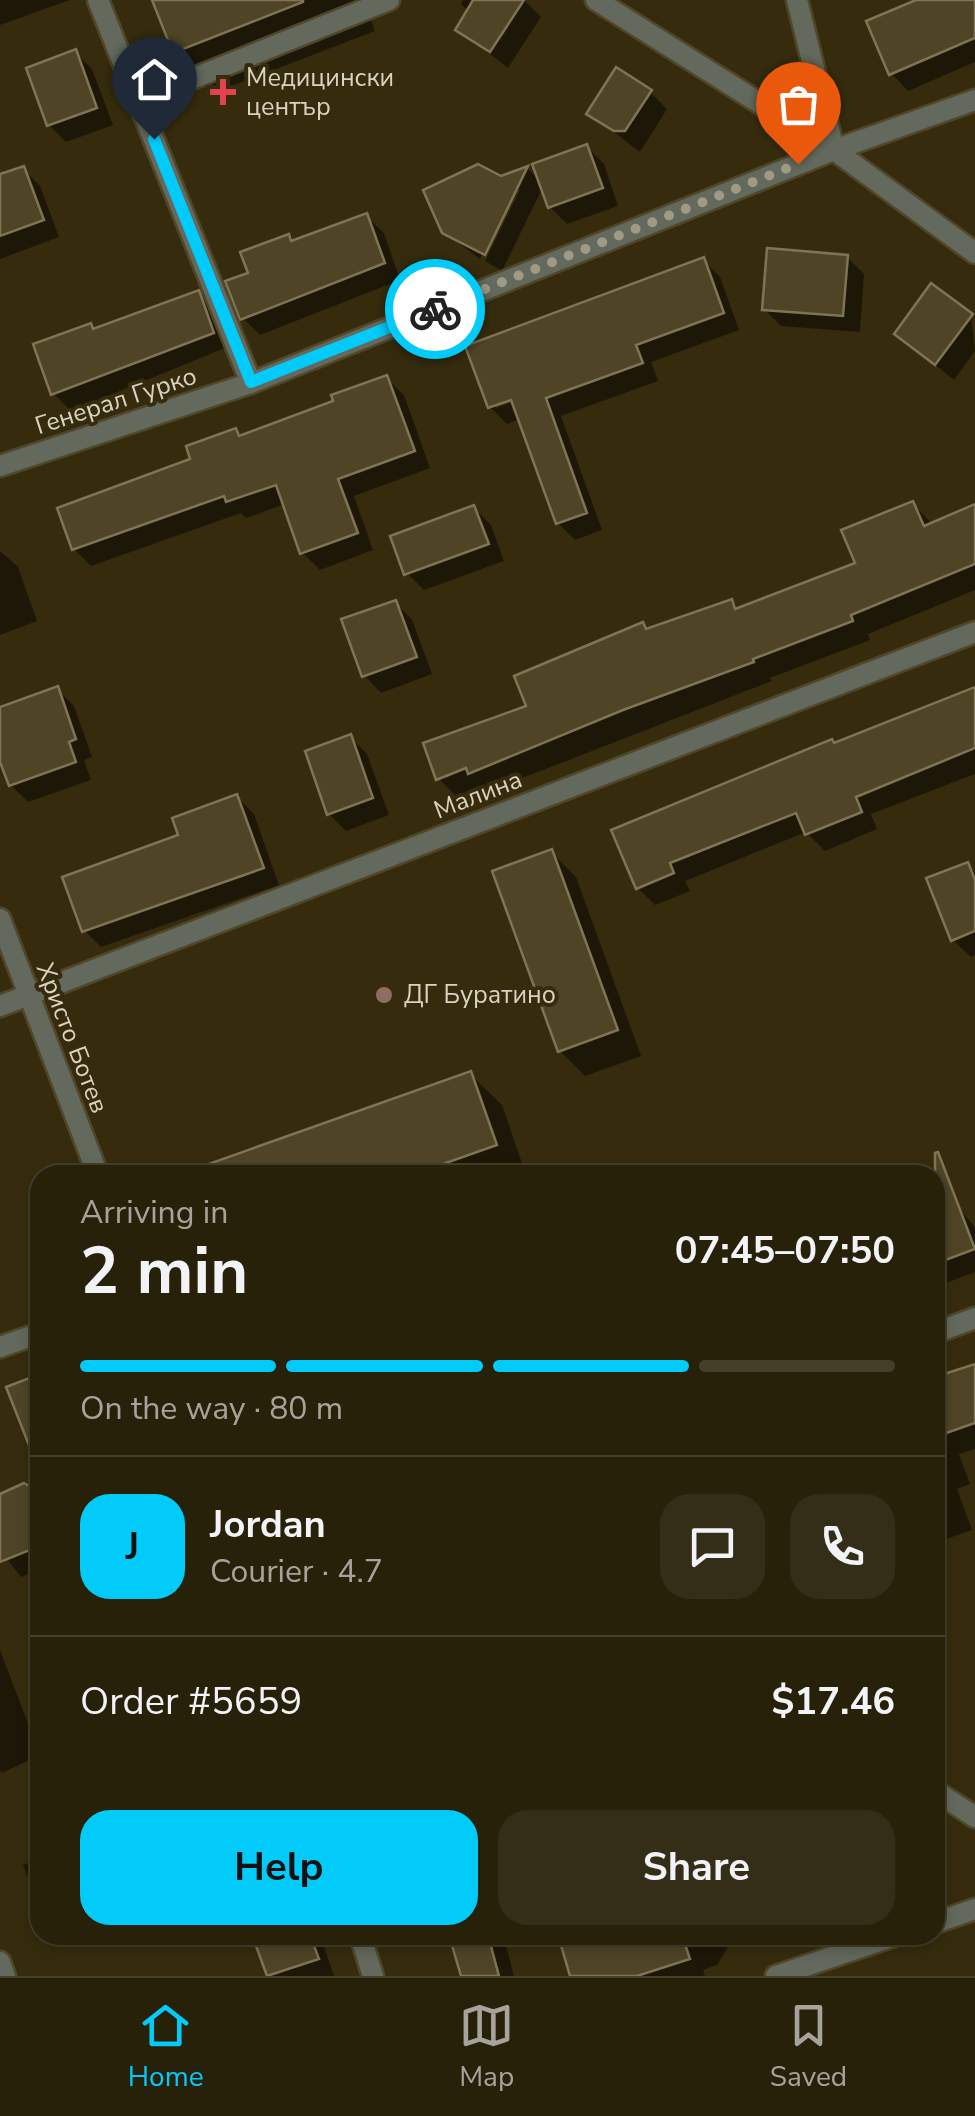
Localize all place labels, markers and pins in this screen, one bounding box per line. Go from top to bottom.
pin [112,37,197,140]
place label: Медицински център [246,61,394,124]
pin [756,62,841,165]
marker: Медицински център [210,79,236,105]
place label: ДГ Буратино [404,978,556,1012]
marker: ДГ Буратино [373,984,395,1006]

